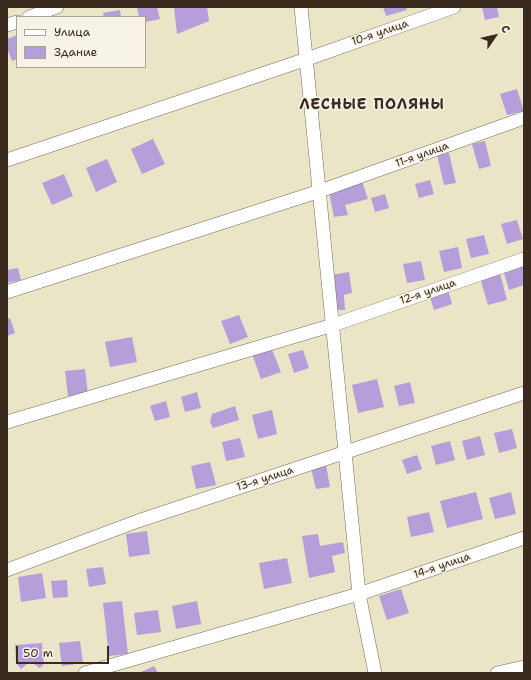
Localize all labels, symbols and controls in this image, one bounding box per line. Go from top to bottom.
legend [16,16,146,68]
north arrow [475,16,515,56]
street label: 10-я улица [350,17,410,49]
text: С [497,22,513,36]
text: Улица [54,24,90,40]
text: Здание [54,44,97,60]
district label: ЛЕСНЫЕ ПОЛЯНЫ [299,96,445,114]
street label: 11-я улица [393,139,451,171]
street label: 12-я улица [398,276,458,308]
street label: 13-я улица [235,464,295,494]
street label: 14-я улица [412,550,472,582]
scale bar [18,638,111,664]
text: 50 m [23,645,53,661]

